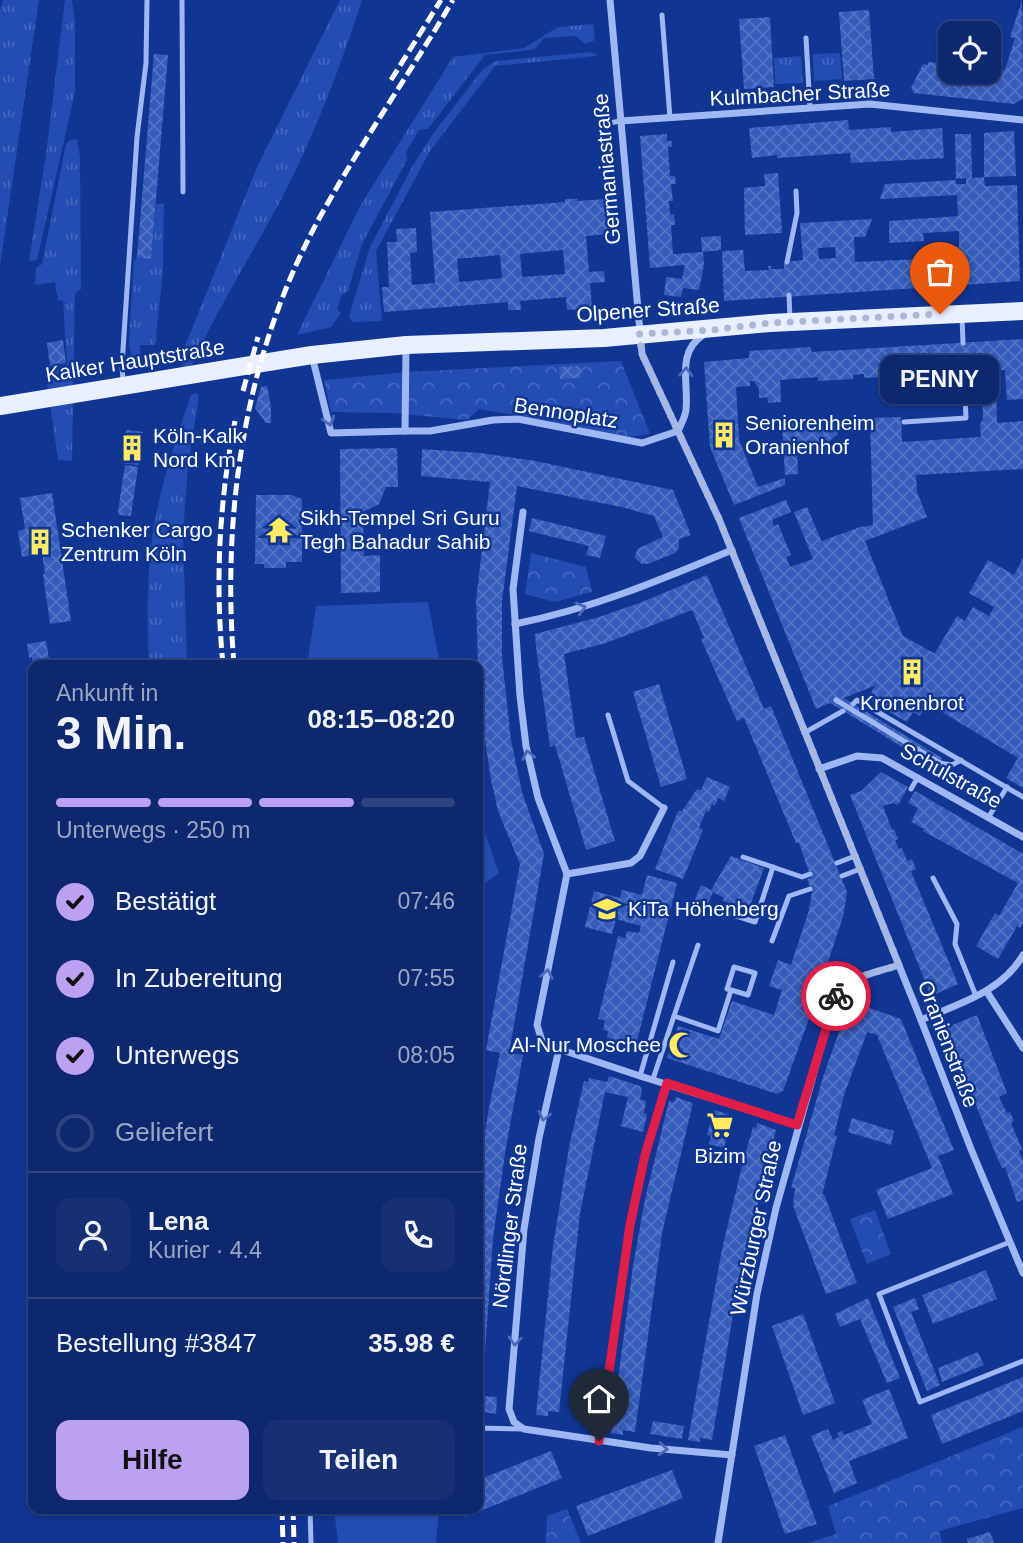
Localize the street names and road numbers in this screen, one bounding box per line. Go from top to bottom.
street label: Kulmbacher Straße [709,77,891,110]
street label: Germaniastraße [588,92,625,246]
street label: Olpener Straße [576,293,720,326]
street label: Kalker Hauptstraße [44,335,226,386]
street label: Bennoplatz [512,393,620,432]
street label: Schulstraße [897,738,1006,813]
street label: Oranienstraße [914,977,983,1111]
street label: Würzburger Straße [726,1138,785,1318]
street label: Nördlinger Straße [488,1142,531,1310]

